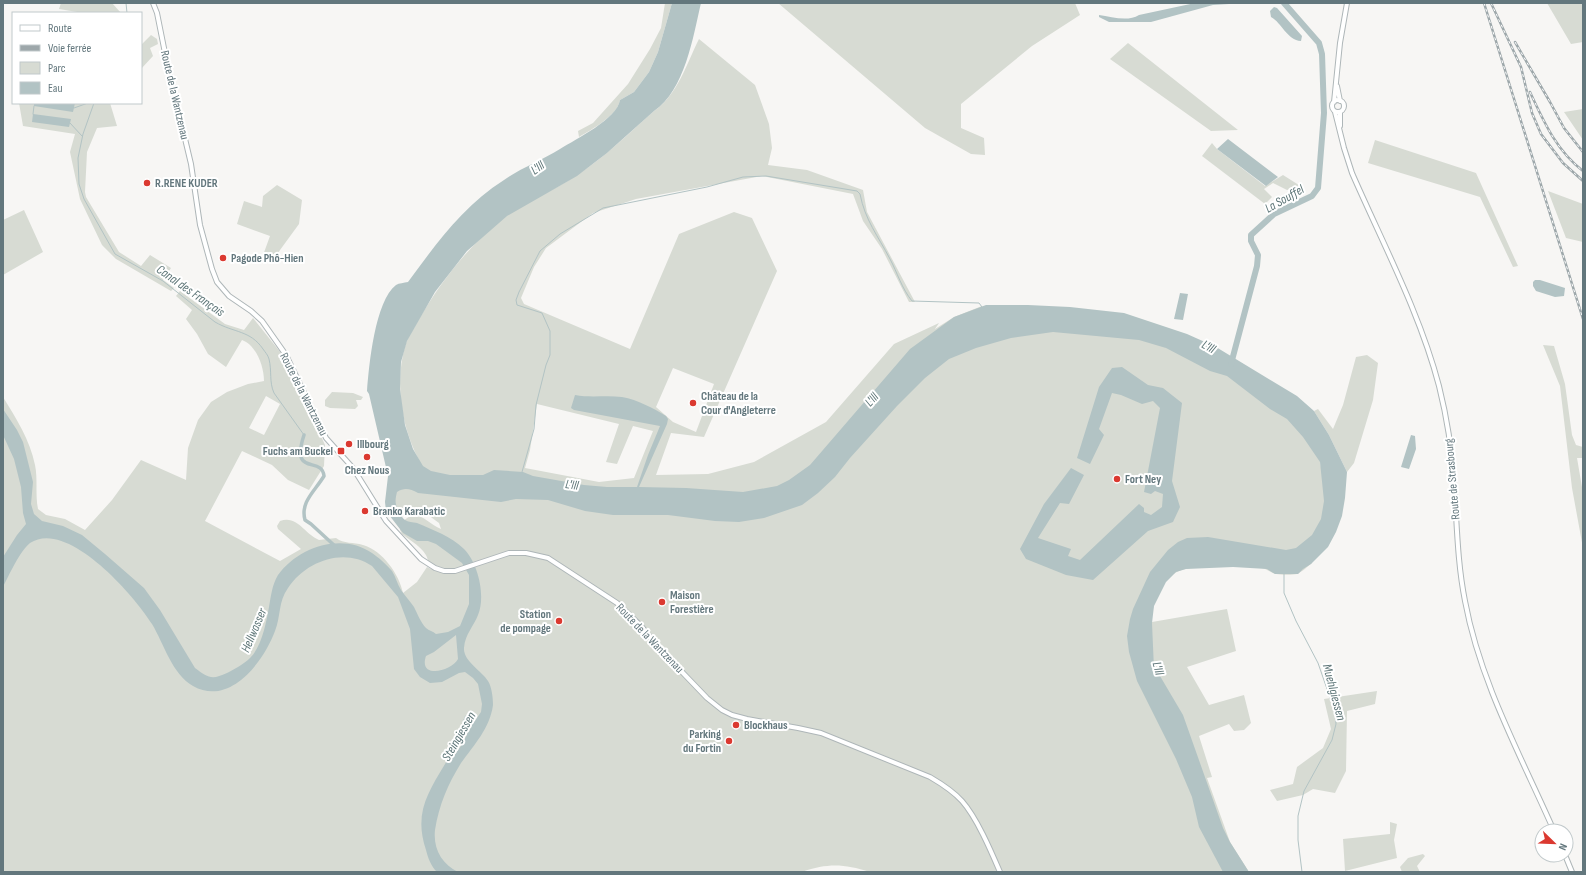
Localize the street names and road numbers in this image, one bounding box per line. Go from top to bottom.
street label: Route de la Wantzenau [157,49,192,141]
street label: Route de la Wantzenau [276,350,331,438]
street label: Route de Strasbourg [1441,438,1464,520]
street label: Route de la Wantzenau [613,600,687,676]

